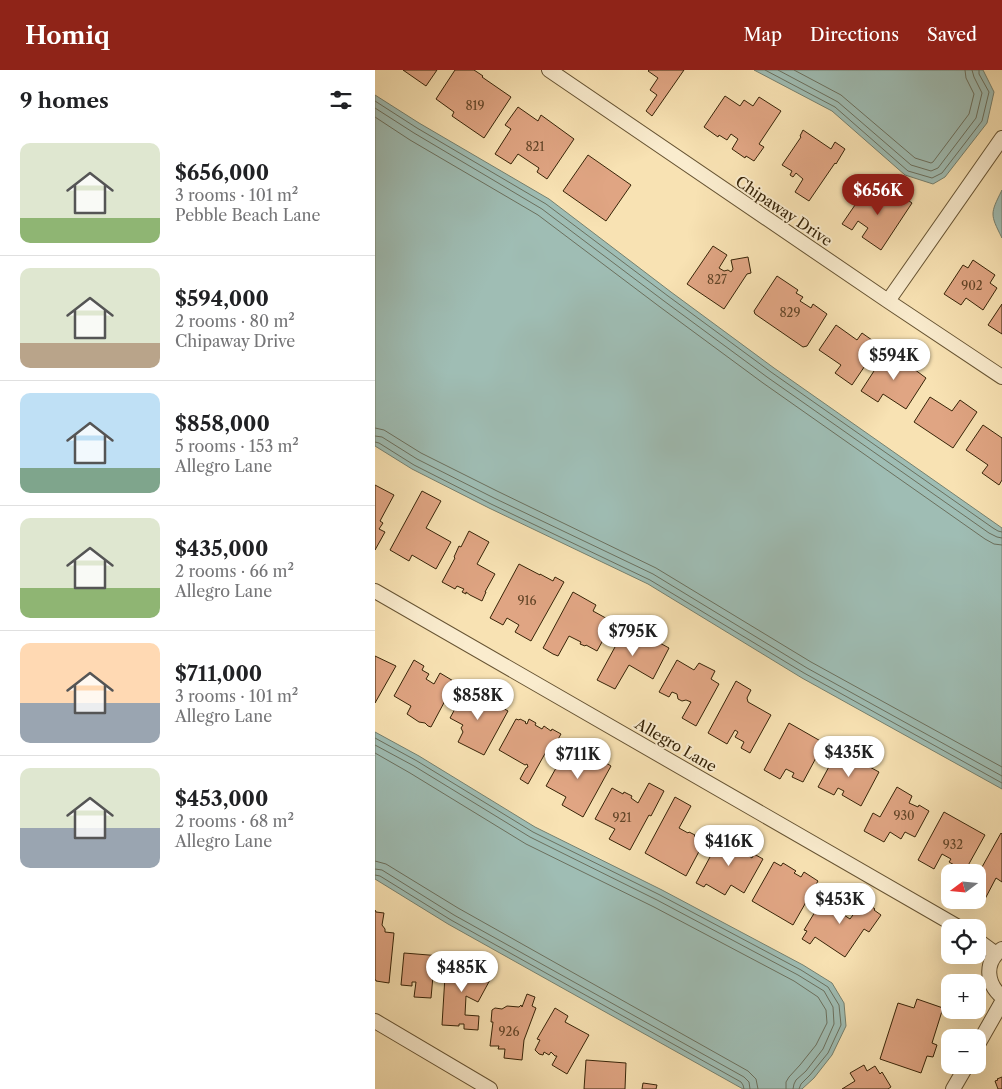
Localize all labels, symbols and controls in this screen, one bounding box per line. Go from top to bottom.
text: Homiq [25,21,110,50]
text: Map [743,24,782,46]
text: Directions [810,24,899,46]
text: Saved [927,24,977,46]
icon: filters [327,86,355,114]
text: 9 homes [20,88,109,113]
house number: 819 [465,98,485,113]
house number: 821 [525,139,545,154]
text: $656,000 [175,160,269,185]
icon: home [60,163,120,223]
street label: Chipaway Drive [732,172,836,250]
pin: $656K [843,174,913,216]
text: $656K [853,180,903,200]
text: 3 rooms · 101 m² [175,185,298,205]
text: Pebble Beach Lane [175,205,321,225]
house number: 827 [707,272,727,287]
house number: 902 [961,278,983,293]
text: $594,000 [175,286,269,311]
icon: home [60,288,120,348]
house number: 829 [779,305,801,320]
text: 2 rooms · 80 m² [175,311,295,331]
text: Chipaway Drive [175,331,295,351]
pin: $594K [859,338,929,381]
text: $594K [869,345,919,365]
text: $858,000 [175,411,270,436]
icon: home [60,413,120,473]
text: 5 rooms · 153 m² [175,436,299,456]
text: Allegro Lane [175,456,272,476]
text: $435,000 [175,536,268,561]
icon: home [60,538,120,598]
text: 2 rooms · 66 m² [175,561,294,581]
text: Allegro Lane [175,581,272,601]
house number: 916 [517,593,537,608]
pin: $795K [598,614,668,657]
text: $795K [609,621,657,641]
text: $711,000 [175,661,262,686]
icon: home [60,663,120,723]
pin: $858K [443,678,513,721]
text: $858K [453,685,503,705]
text: 3 rooms · 101 m² [175,686,298,706]
text: Allegro Lane [175,706,272,726]
street label: Allegro Lane [631,713,720,776]
pin: $435K [814,736,884,778]
pin: $711K [543,738,613,780]
text: $435K [824,742,874,762]
text: $711K [556,744,600,764]
text: $453,000 [175,786,268,811]
icon: home [60,788,120,848]
house number: 930 [893,808,915,823]
house number: 921 [613,810,631,825]
text: 2 rooms · 68 m² [175,811,294,831]
pin: $416K [694,824,764,867]
text: Allegro Lane [175,831,272,851]
text: $416K [705,831,753,851]
house number: 932 [943,837,963,852]
north arrow [941,864,986,909]
map controls [941,864,986,1074]
pin: $453K [805,882,875,925]
text: $453K [815,889,865,909]
button: locate [941,919,986,964]
pin: $485K [427,950,497,993]
text: $485K [437,957,487,977]
button: + [941,974,986,1019]
house number: 926 [499,1024,519,1039]
button: − [941,1029,986,1074]

